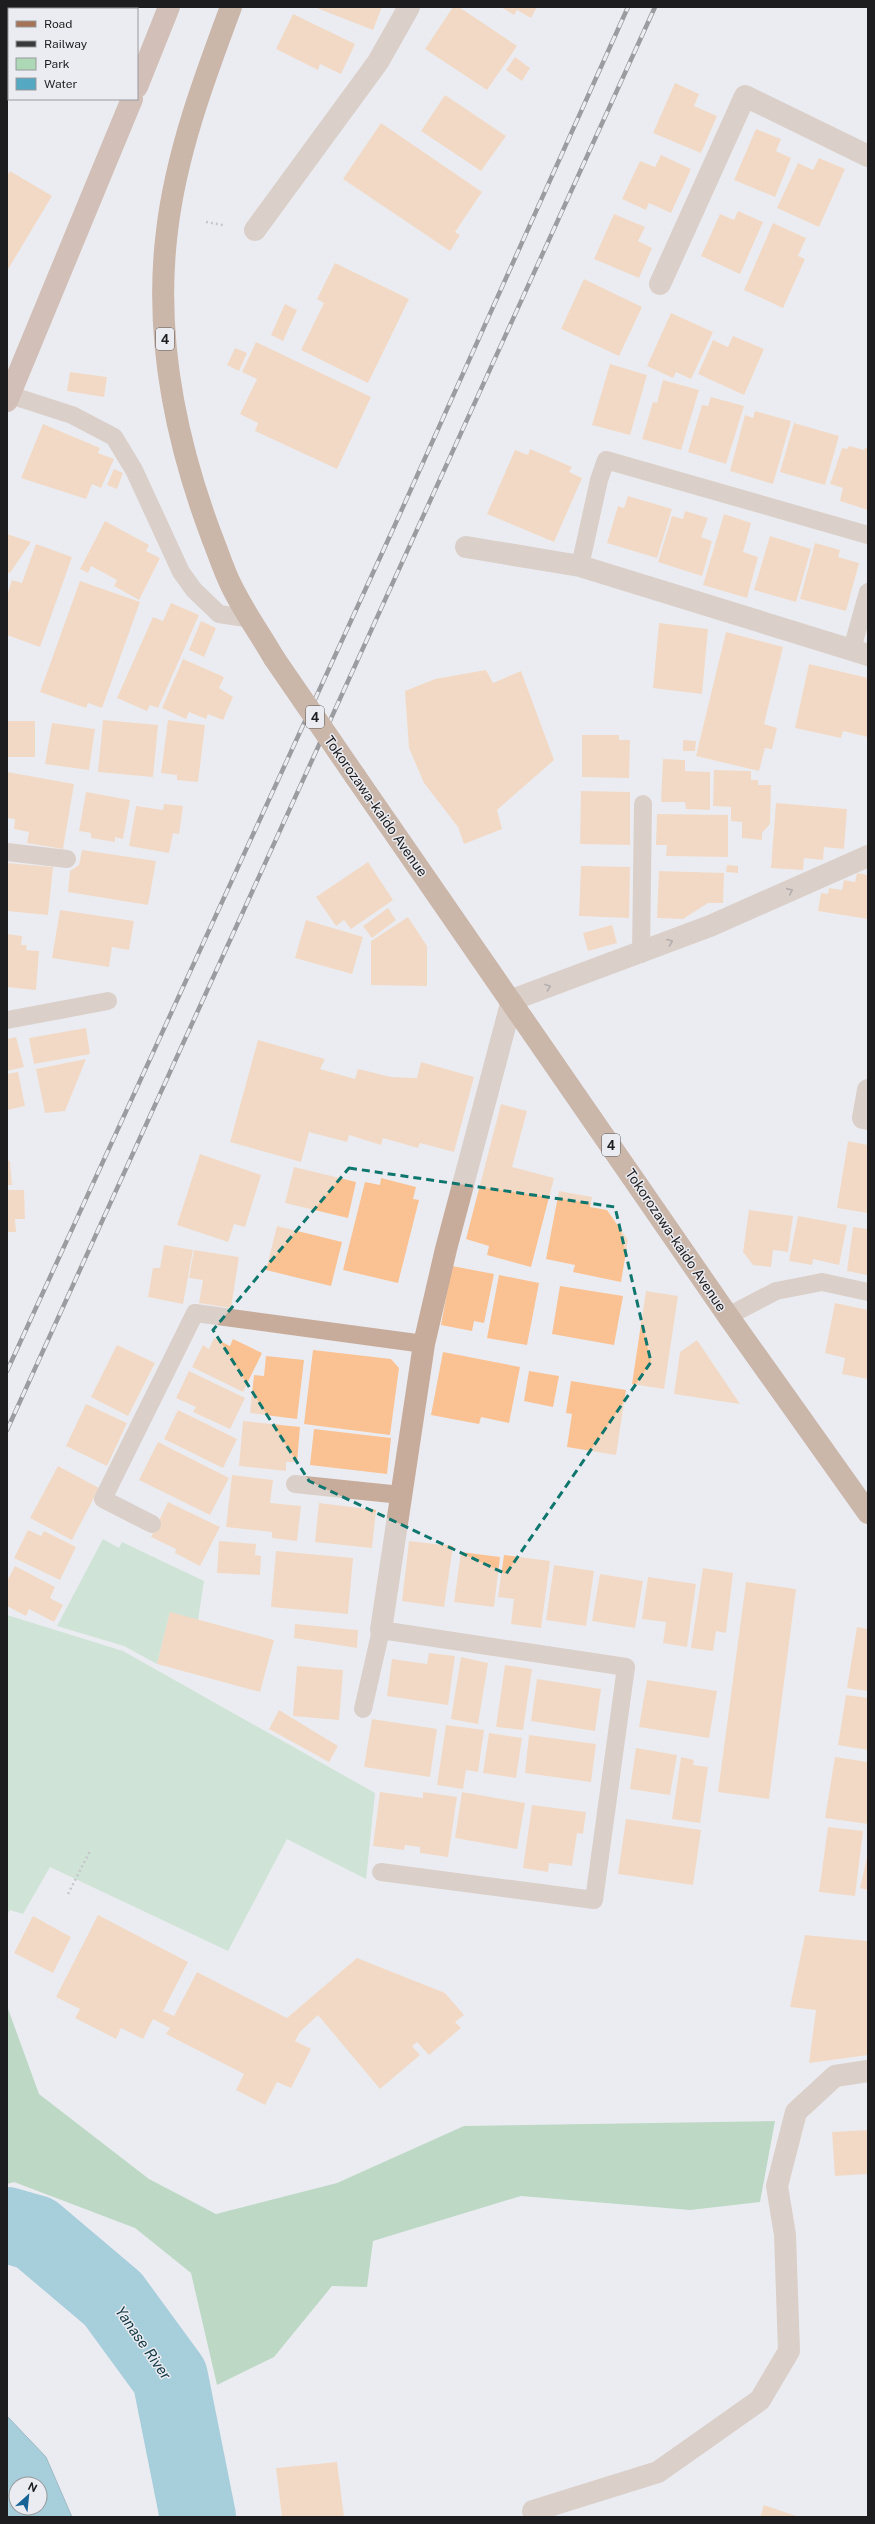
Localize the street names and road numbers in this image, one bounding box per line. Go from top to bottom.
road number: 4 [156,328,174,350]
road number: 4 [306,706,324,728]
street label: Tokorozawa-kaido Avenue [321,732,431,880]
road number: 4 [602,1134,620,1156]
street label: Tokorozawa-kaido Avenue [622,1166,730,1314]

